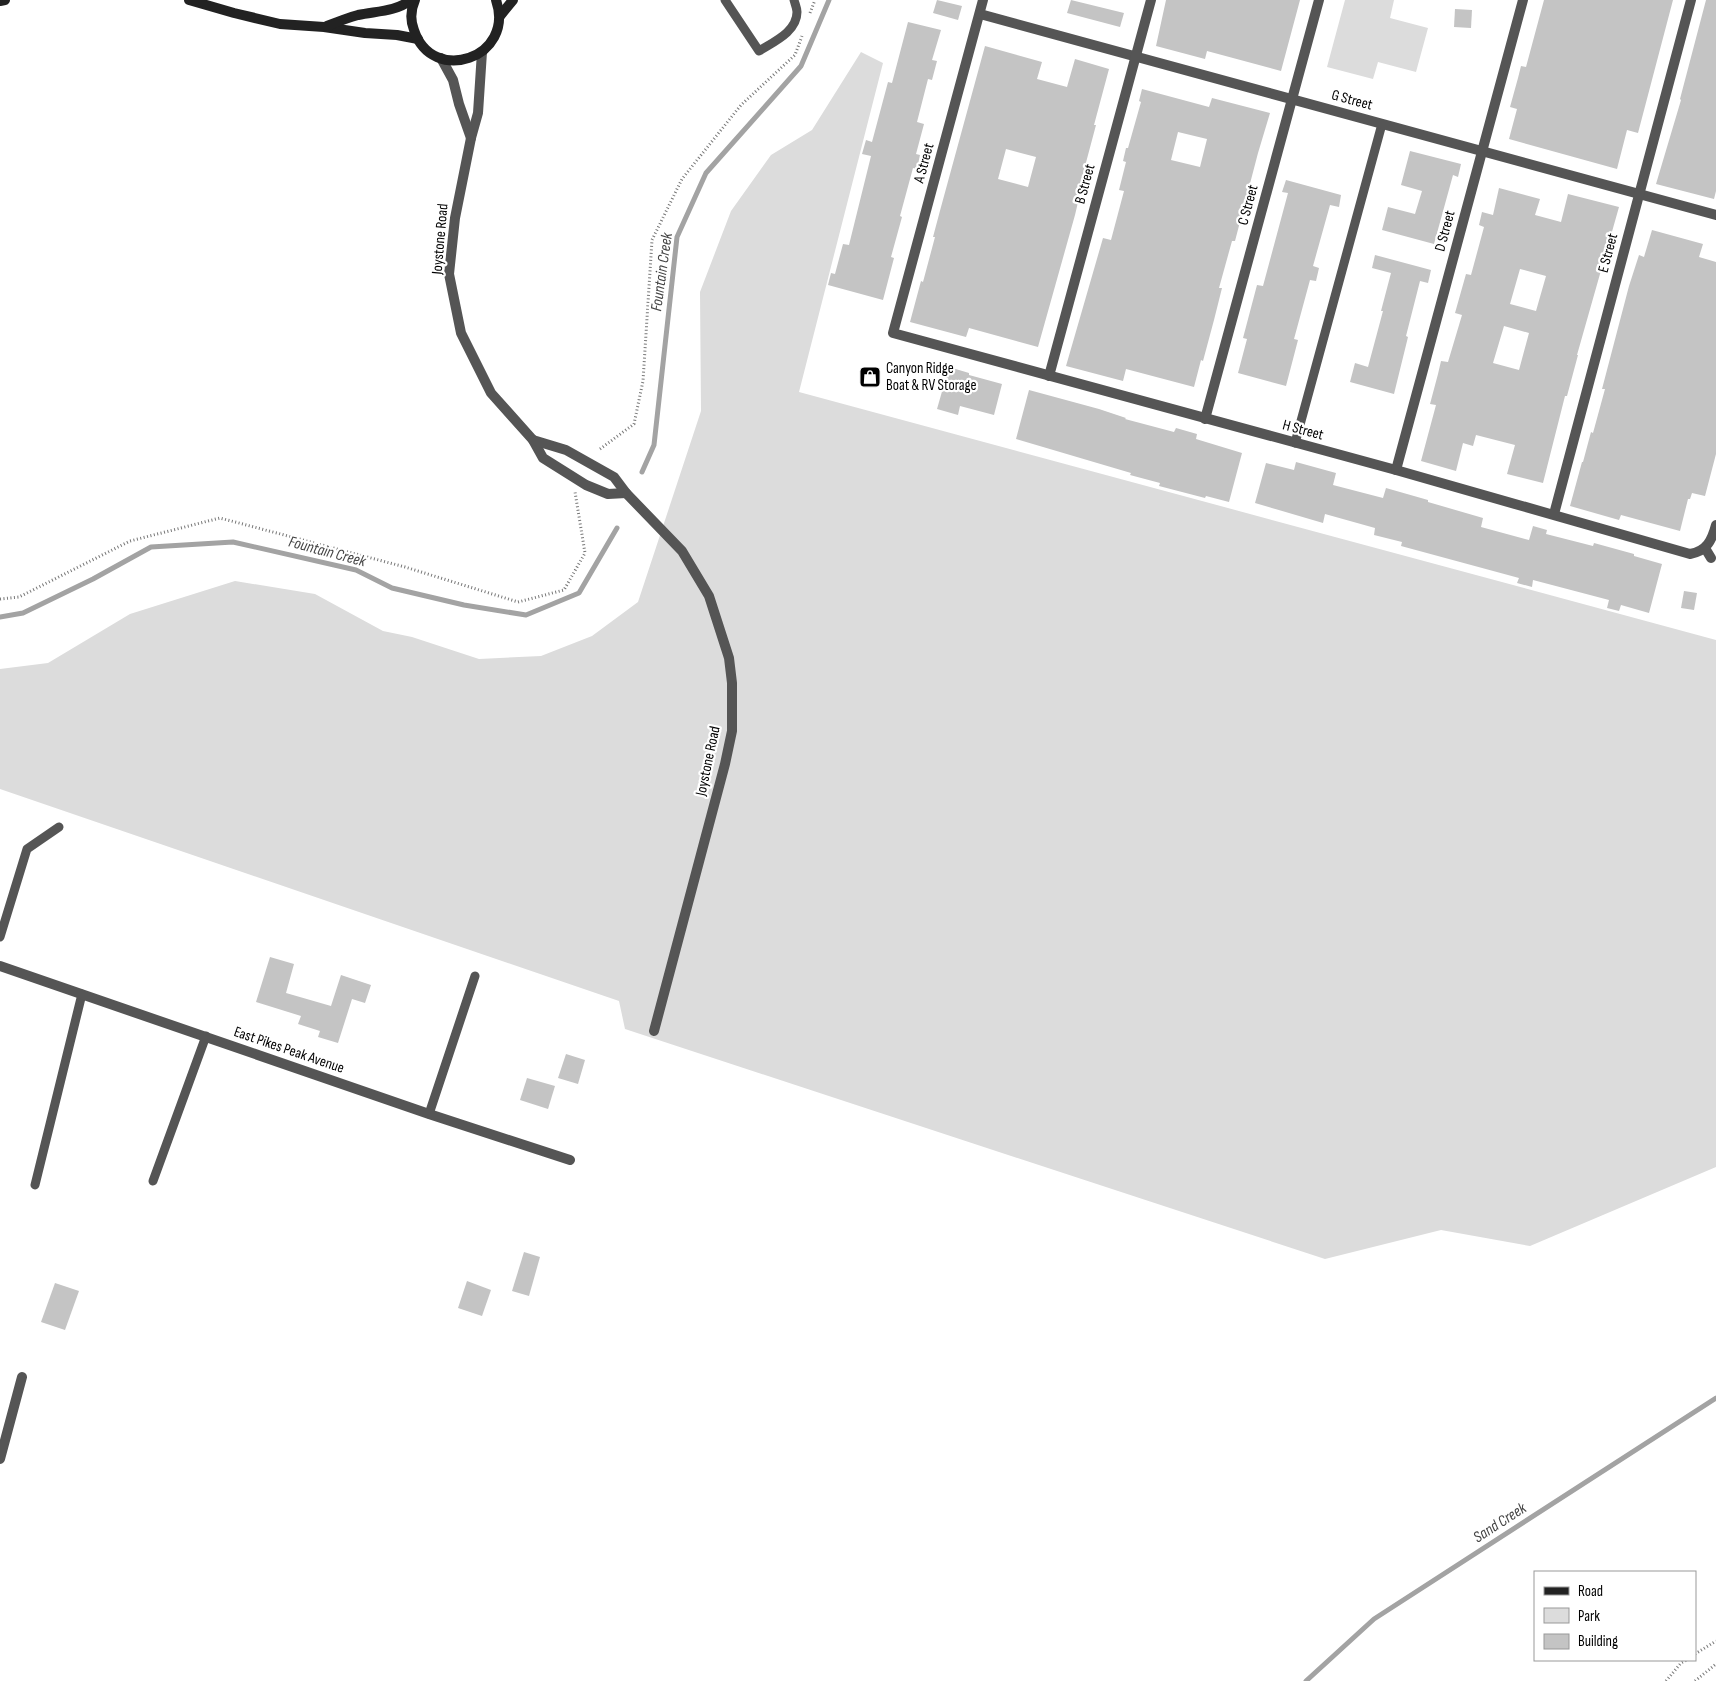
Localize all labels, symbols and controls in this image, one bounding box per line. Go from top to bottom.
street label: G Street [1329,85,1375,115]
street label: A Street [909,141,939,186]
street label: B Street [1071,161,1100,206]
street label: C Street [1233,182,1263,227]
street label: Joystone Road [427,203,453,276]
street label: D Street [1430,208,1460,253]
water label: Fountain Creek [647,231,677,312]
street label: E Street [1594,231,1622,275]
place label: Canyon Ridge Boat & RV Storage [886,359,976,395]
shop icon: Canyon Ridge Boat & RV Storage [858,365,882,389]
street label: H Street [1280,415,1326,445]
water label: Fountain Creek [286,533,369,572]
street label: Joystone Road [691,724,725,799]
street label: East Pikes Peak Avenue [231,1022,347,1078]
water label: Sand Creek [1470,1498,1531,1547]
legend [1534,1571,1696,1661]
text: Road [1578,1582,1603,1601]
text: Park [1578,1607,1600,1626]
text: Building [1578,1632,1618,1651]

